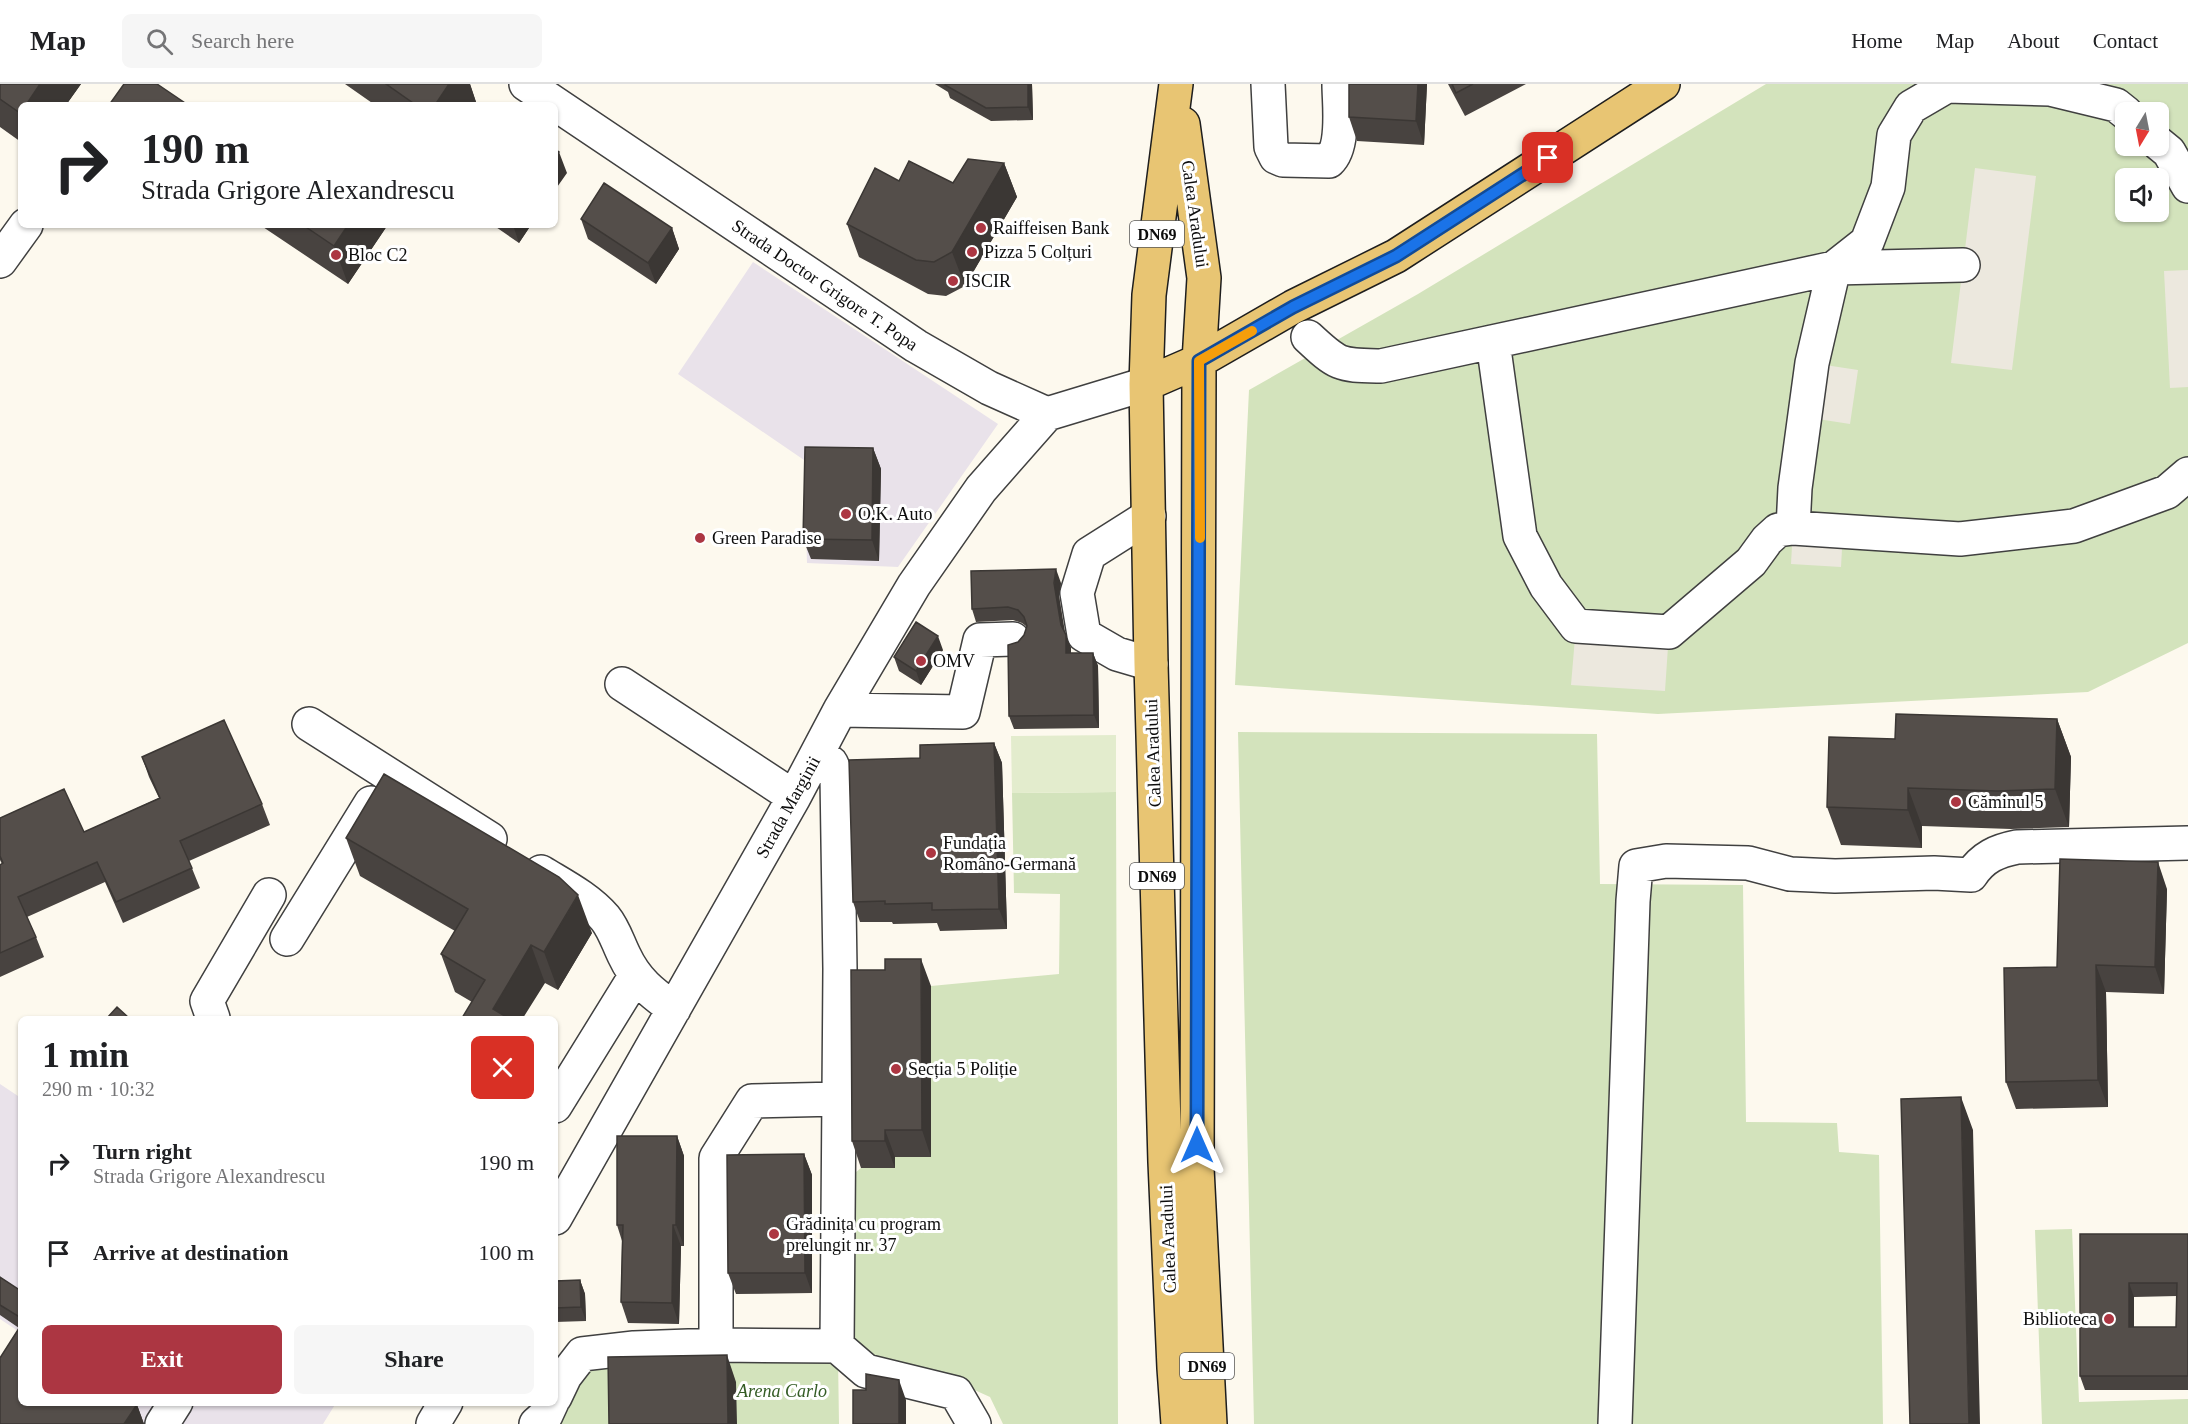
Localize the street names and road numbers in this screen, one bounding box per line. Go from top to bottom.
street label: Calea Aradului [1178,159,1212,269]
street label: Strada Doctor Grigore T. Popa [728,215,922,355]
road number: DN69 [1130,221,1184,247]
street label: Calea Aradului [1141,698,1165,808]
street label: Strada Marginii [752,753,824,861]
road number: DN69 [1130,863,1184,889]
street label: Calea Aradului [1156,1184,1180,1294]
road number: DN69 [1180,1353,1234,1379]

